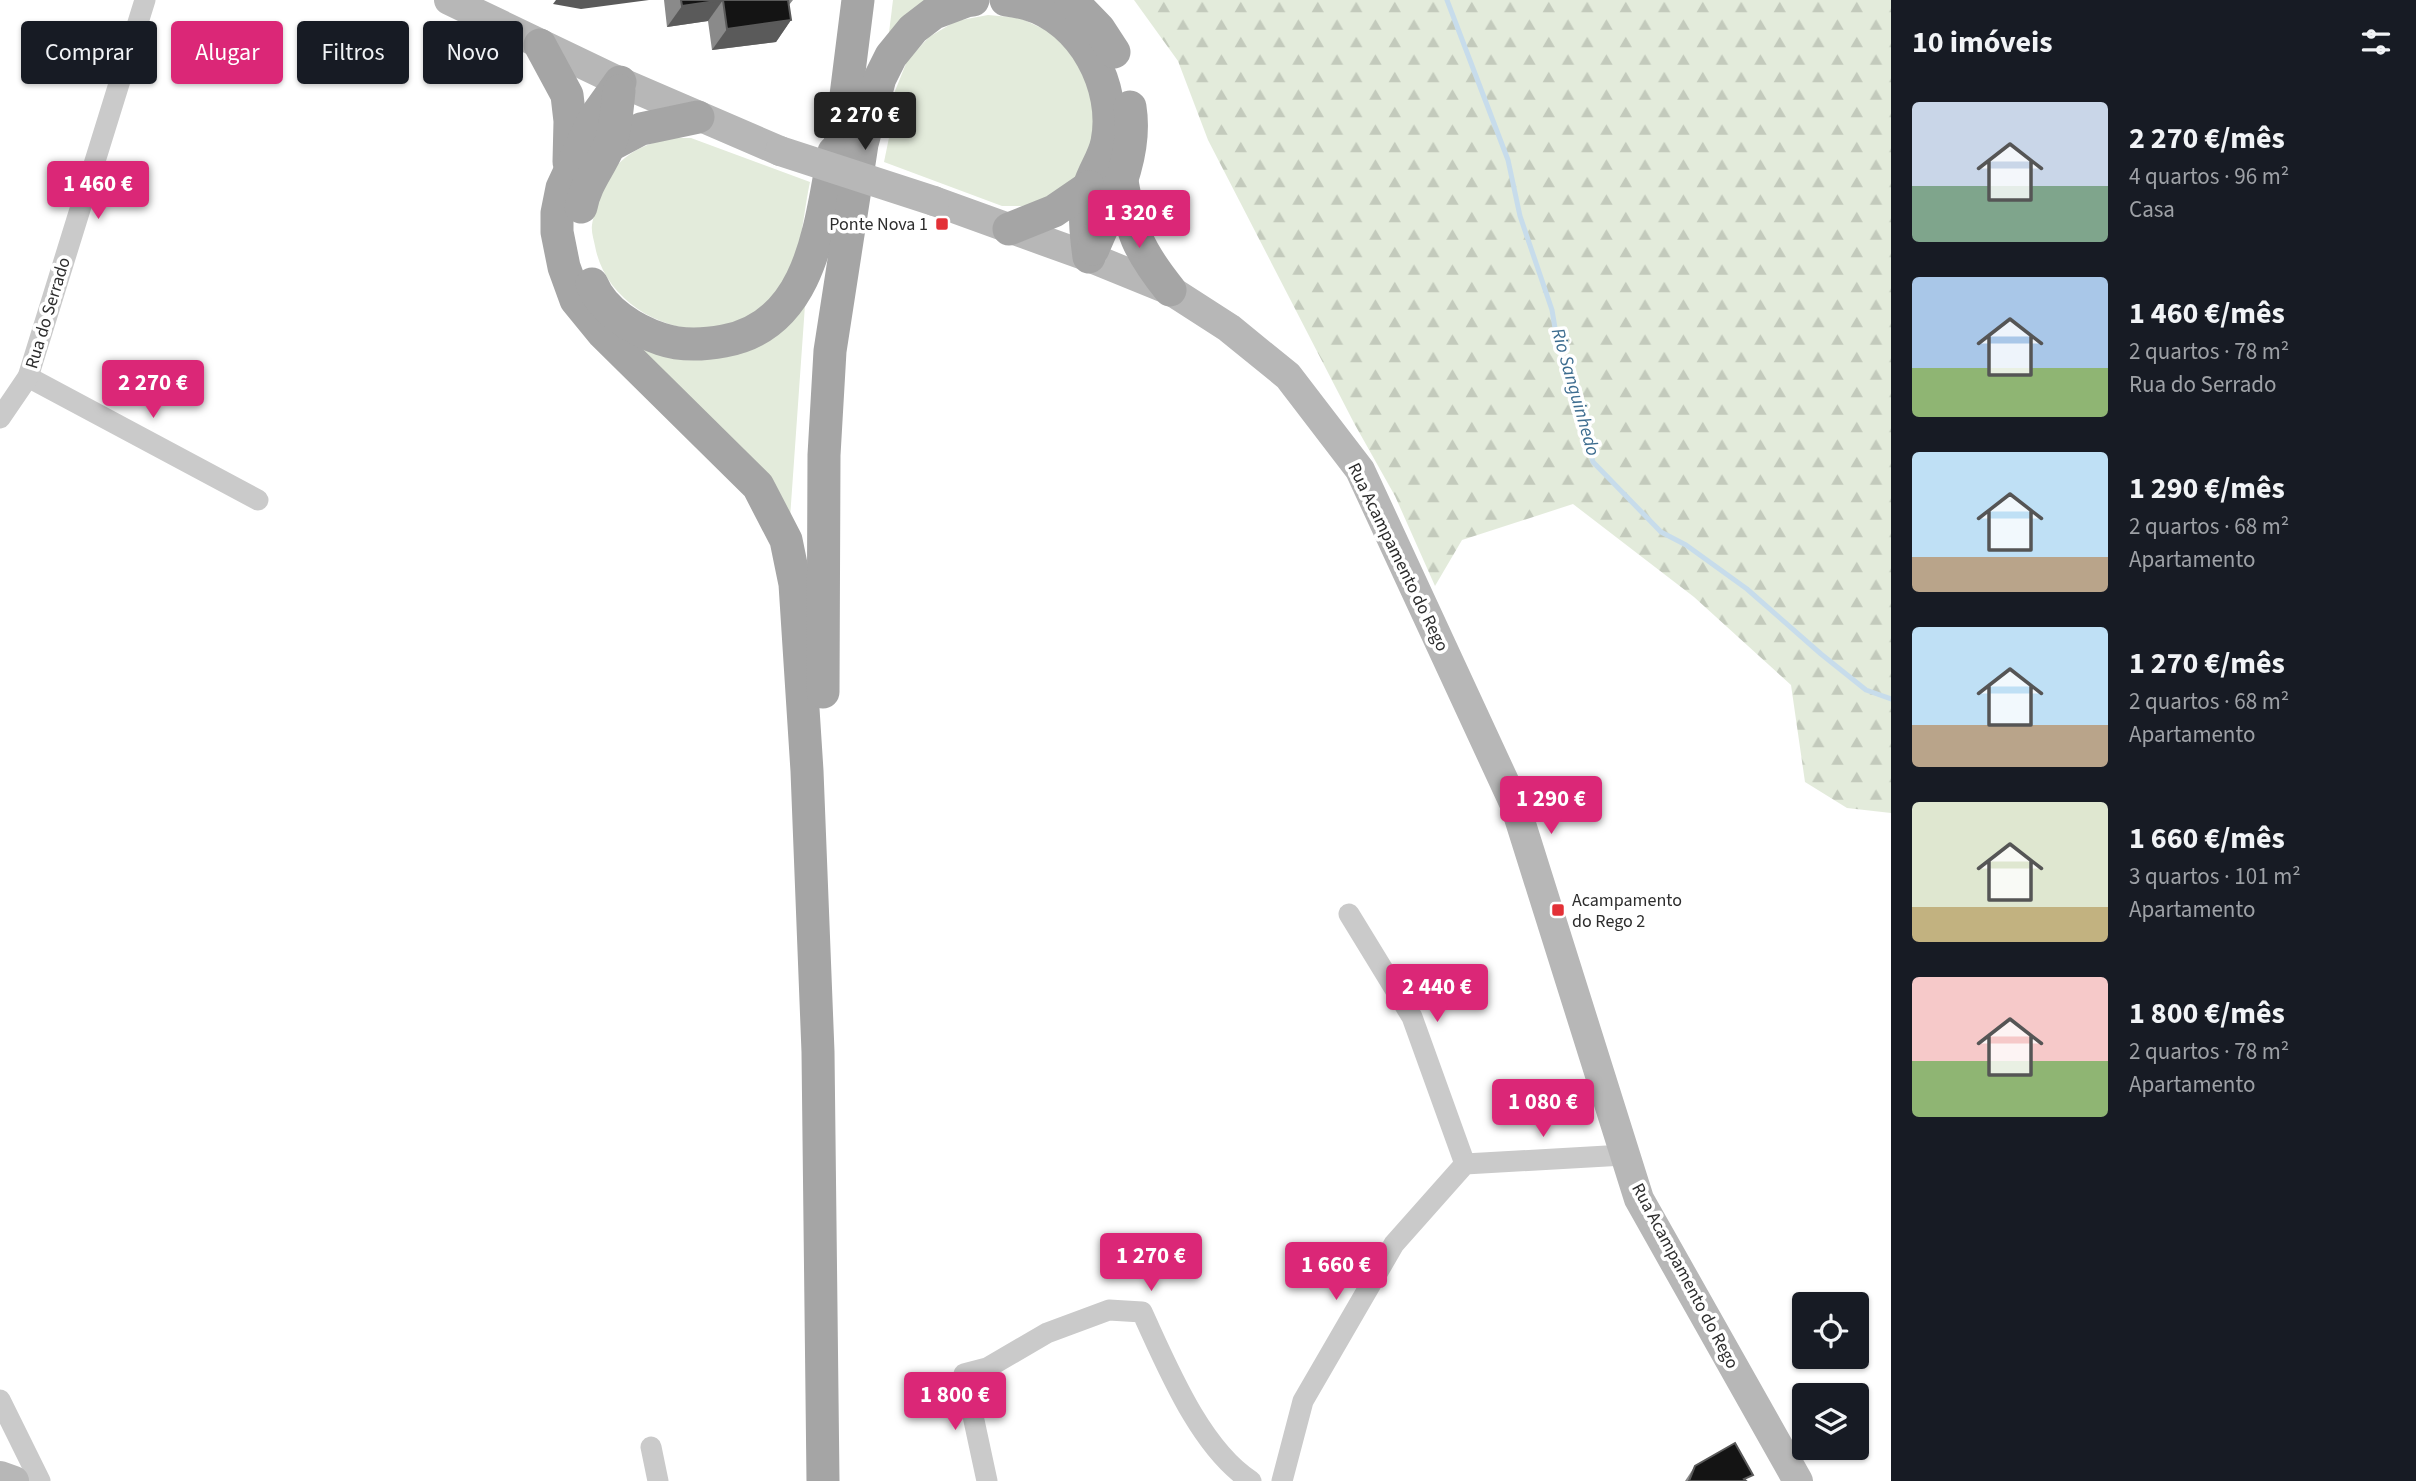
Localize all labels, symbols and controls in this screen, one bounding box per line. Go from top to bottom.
chip: Comprar [21,21,157,84]
chip: Alugar [171,21,283,84]
chip: Filtros [297,21,409,84]
chip: Novo [423,21,523,84]
text: 10 imóveis [1912,21,2053,64]
icon: filters [2357,23,2395,61]
pin: 2 270 € [800,92,930,152]
text: 2 270 € [830,98,900,131]
text: 2 270 €/mês [2129,117,2285,160]
icon: home [1968,130,2052,214]
text: 4 quartos · 96 m² [2129,160,2289,193]
pin: 1 460 € [33,162,163,221]
text: 1 460 € [63,167,133,200]
pin: 1 320 € [1074,190,1204,250]
text: Casa [2129,193,2175,226]
text: 1 320 € [1104,196,1174,229]
place label: Ponte Nova 1 [829,212,928,237]
marker: Ponte Nova 1 [934,216,950,232]
street label: Rua do Serrado [19,254,77,372]
text: 1 460 €/mês [2129,292,2285,335]
icon: home [1968,305,2052,389]
water label: Rio Sanguinhedo [1544,325,1606,459]
text: 2 quartos · 78 m² [2129,335,2289,368]
pin: 2 270 € [88,360,218,420]
text: 2 270 € [118,366,188,399]
text: Rua do Serrado [2129,368,2277,401]
street label: Rua Acampamento do Rego [1341,459,1455,655]
text: 1 290 €/mês [2129,467,2285,510]
icon: home [1968,480,2052,564]
text: 2 quartos · 68 m² [2129,510,2289,543]
text: Apartamento [2129,543,2255,576]
text: 1 270 €/mês [2129,642,2285,685]
icon: home [1968,655,2052,739]
text: 2 quartos · 68 m² [2129,685,2289,718]
text: Apartamento [2129,718,2255,751]
pin: 1 290 € [1486,776,1616,836]
text: 1 290 € [1516,782,1586,815]
text: 1 660 €/mês [2129,817,2285,860]
icon: home [1968,830,2052,914]
text: 3 quartos · 101 m² [2129,860,2301,893]
place label: Acampamento do Rego 2 [1572,888,1682,934]
text: Apartamento [2129,893,2255,926]
marker: Acampamento do Rego 2 [1550,902,1566,918]
pin: 2 440 € [1372,964,1502,1024]
text: 2 440 € [1402,970,1472,1003]
text: 1 800 €/mês [2129,992,2285,1035]
icon: home [1968,1005,2052,1089]
text: 2 quartos · 78 m² [2129,1035,2289,1068]
text: Apartamento [2129,1068,2255,1101]
pin: 1 080 € [1478,1080,1608,1139]
text: 1 080 € [1508,1085,1578,1118]
street label: Rua Acampamento do Rego [1625,1179,1745,1373]
pin: 1 270 € [1086,1234,1216,1293]
text: 1 270 € [1116,1239,1186,1272]
pin: 1 660 € [1271,1242,1401,1302]
text: 1 660 € [1301,1248,1371,1281]
map controls [1792,1292,1869,1460]
button: locate [1792,1292,1869,1369]
pin: 1 800 € [890,1372,1020,1432]
text: 1 800 € [920,1378,990,1411]
button: layers [1792,1383,1869,1460]

